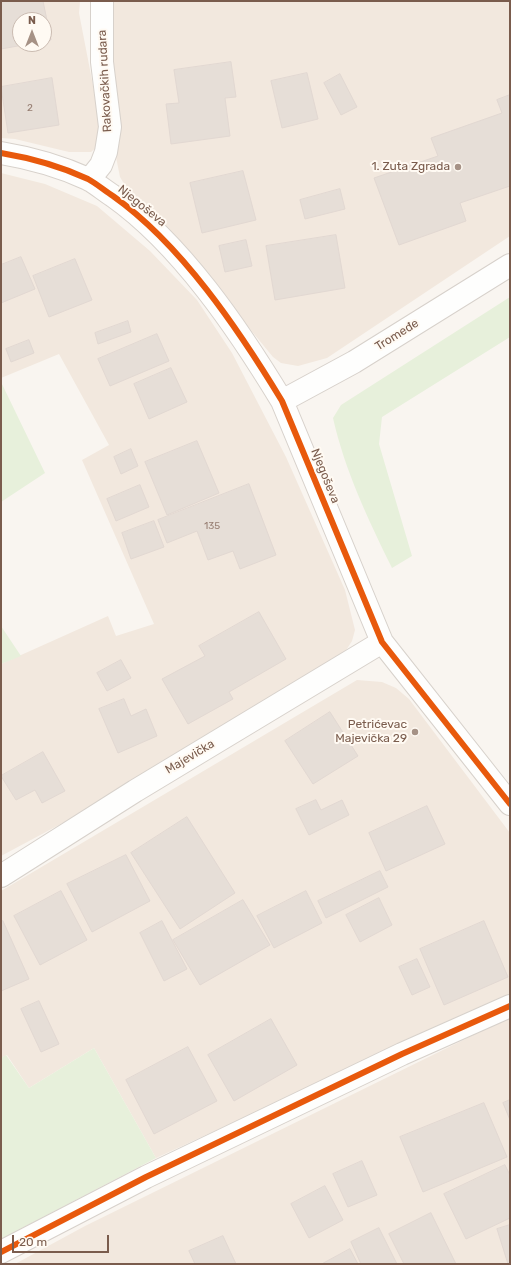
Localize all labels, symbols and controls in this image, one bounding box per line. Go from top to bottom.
north arrow [12,12,52,52]
text: N [28,14,36,27]
street label: Rakovačkih rudara [95,29,115,133]
house number: 2 [27,102,33,114]
place label: 1. Zuta Zgrada [371,160,450,174]
marker: 1. Zuta Zgrada [453,162,463,172]
street label: Njegoševa [115,182,169,230]
street label: Tromeđe [373,316,421,354]
street label: Njegoševa [307,446,343,506]
house number: 135 [204,520,220,532]
place label: Petrićevac Majevička 29 [335,718,407,746]
marker: Petrićevac Majevička 29 [410,727,420,737]
street label: Majevička [163,737,217,777]
scale bar [14,1227,111,1253]
text: 20 m [19,1235,47,1249]

